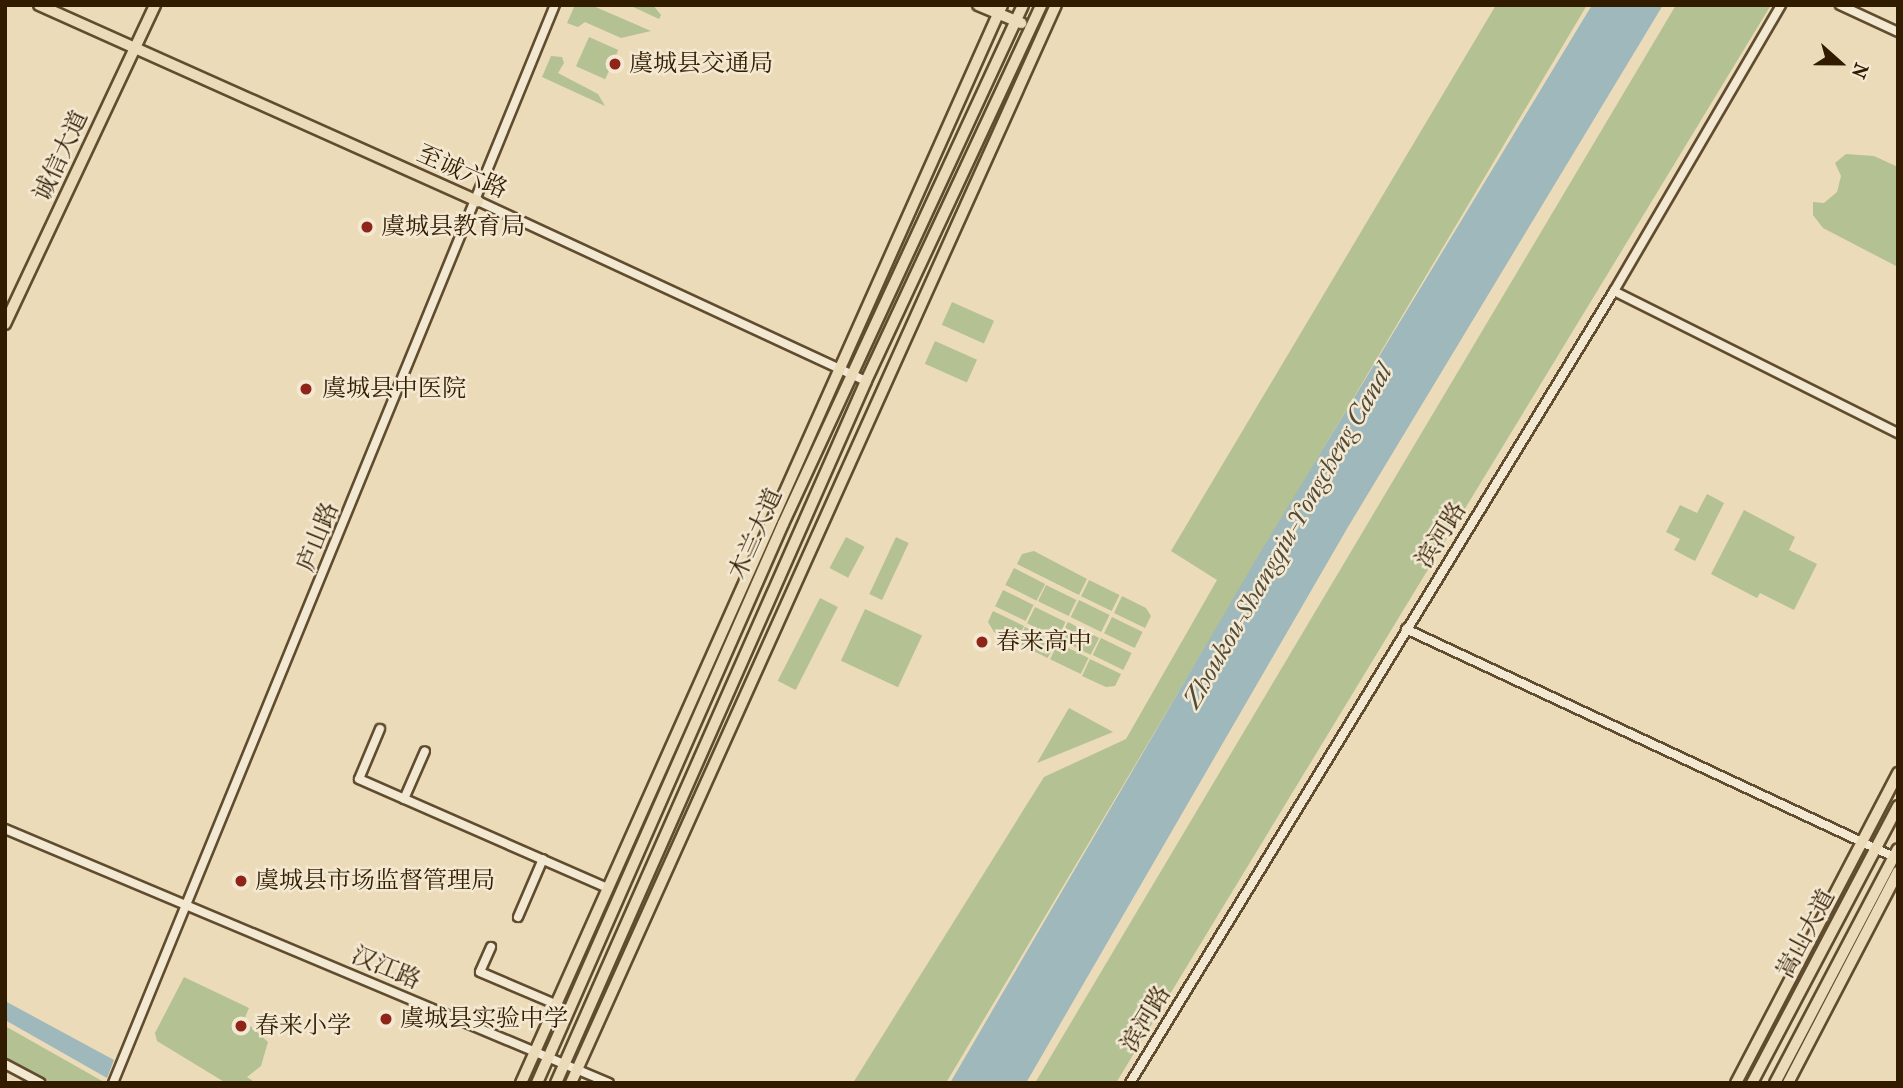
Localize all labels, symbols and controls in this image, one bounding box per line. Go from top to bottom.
north arrow [1805,28,1875,98]
place label: 虞城县交通局 [629,50,773,78]
marker: 虞城县交通局 [607,56,623,72]
text: N [1847,60,1872,81]
street label: 诚信大道 [28,106,94,206]
street label: 至诚六路 [412,139,512,205]
place label: 虞城县教育局 [381,213,525,241]
marker: 虞城县教育局 [359,219,375,235]
water label: Zhoukou-Shangqiu-Yongcheng Canal [1177,359,1399,713]
place label: 虞城县中医院 [322,375,466,403]
marker: 虞城县中医院 [296,379,316,399]
street label: 木兰大道 [723,484,789,584]
street label: 滨河路 [1410,497,1472,573]
street label: 庐山路 [291,498,345,576]
place label: 春来高中 [996,628,1092,656]
marker: 春来高中 [974,634,990,650]
place label: 虞城县市场监督管理局 [255,867,495,895]
marker: 虞城县市场监督管理局 [233,873,249,889]
street label: 嵩山大道 [1771,885,1841,983]
street label: 汉江路 [347,941,425,995]
street label: 滨河路 [1115,981,1177,1057]
place label: 虞城县实验中学 [400,1005,568,1033]
marker: 虞城县实验中学 [378,1011,394,1027]
place label: 春来小学 [255,1012,351,1040]
marker: 春来小学 [233,1018,249,1034]

